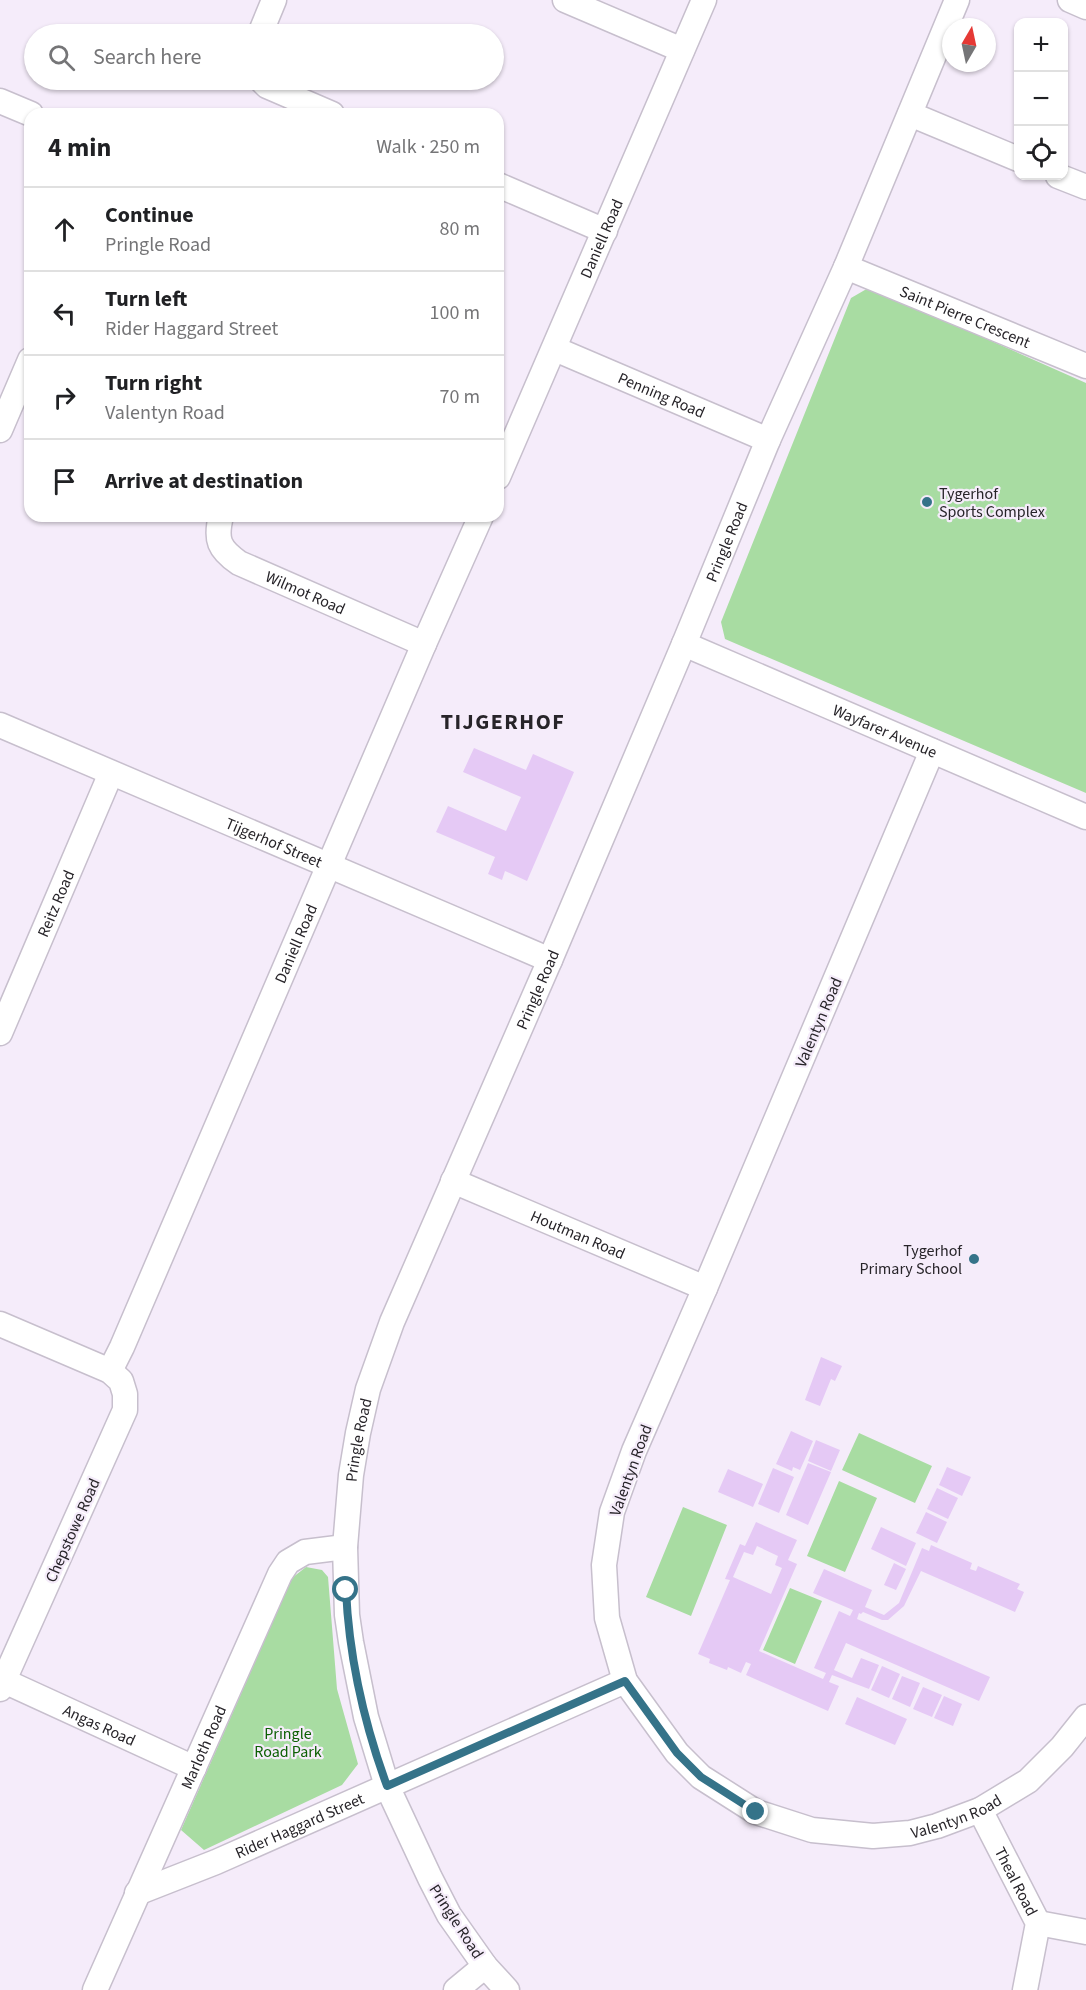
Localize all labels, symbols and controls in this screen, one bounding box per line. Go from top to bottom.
north arrow [942,18,996,72]
map controls [1014,18,1068,180]
button: + [1014,18,1068,72]
search box [24,24,504,90]
icon: search [45,41,78,74]
text: Search here [93,41,201,73]
button: − [1014,72,1068,126]
button: locate [1014,126,1068,180]
text: 4 min [48,129,111,166]
text: Walk · 250 m [376,133,480,161]
street label: Daniell Road [575,196,629,282]
text: Continue [105,199,194,231]
icon: ahead [48,213,81,246]
text: 80 m [440,215,480,243]
text: Pringle Road [105,231,211,259]
street label: Saint Pierre Crescent [896,280,1034,354]
text: Turn left [105,283,187,315]
icon: left [48,297,81,330]
text: 100 m [430,299,480,327]
text: Rider Haggard Street [105,315,278,343]
text: Turn right [105,367,202,399]
street label: Penning Road [614,367,708,424]
icon: right [48,381,81,414]
text: 70 m [440,383,480,411]
text: Valentyn Road [105,399,225,427]
icon: arrive [48,465,81,498]
text: Arrive at destination [105,465,303,497]
place label: Tygerhof Sports Complex [939,483,1045,523]
marker: Tygerhof Sports Complex [920,495,934,509]
street label: Pringle Road [701,499,753,586]
street label: Wilmot Road [262,566,349,620]
street label: Wayfarer Avenue [829,699,941,764]
district label: TIJGERHOF [441,706,565,738]
street label: Tijgerhof Street [222,813,326,874]
street label: Reitz Road [32,867,80,941]
street label: Daniell Road [270,901,323,987]
street label: Pringle Road [511,947,565,1033]
street label: Valentyn Road [790,974,848,1071]
street label: Houtman Road [527,1205,629,1265]
place label: Tygerhof Primary School [860,1240,963,1280]
marker: Tygerhof Primary School [967,1252,981,1266]
street label: Pringle Road [340,1396,378,1483]
street label: Valentyn Road [604,1422,658,1519]
street label: Chepstowe Road [40,1475,106,1586]
route start [332,1576,358,1602]
street label: Angas Road [59,1699,139,1752]
street label: Marloth Road [176,1702,232,1793]
park label: Pringle Road Park [254,1723,322,1763]
street label: Rider Haggard Street [232,1788,368,1864]
street label: Valentyn Road [908,1789,1006,1844]
route end [742,1798,768,1824]
street label: Theal Road [989,1843,1042,1920]
street label: Pringle Road [424,1880,489,1963]

